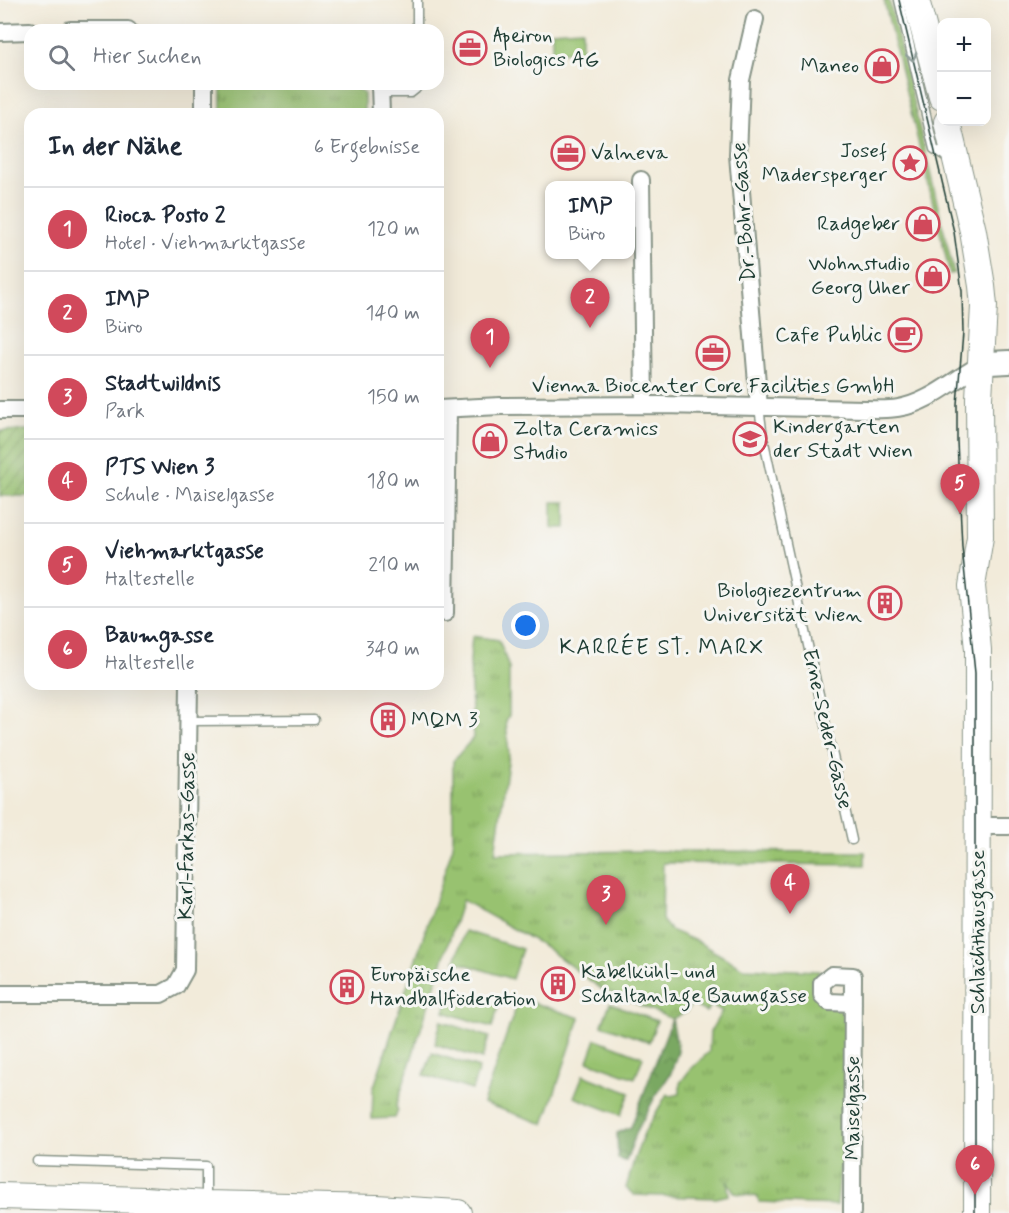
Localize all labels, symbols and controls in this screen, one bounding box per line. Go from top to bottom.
map controls [937,18,991,126]
button: + [937,18,991,72]
place label: Apeiron Biologics AG [493,22,599,75]
search box [24,24,444,90]
office icon: Apeiron Biologics AG [452,30,488,66]
icon: search [45,41,78,74]
text: Hier suchen [93,43,202,71]
shop icon: Maneo [864,48,900,84]
place label: Maneo [800,52,859,80]
one-way arrow [905,52,918,62]
button: − [937,72,991,126]
text: In der Nähe [48,130,182,164]
text: 6 Ergebnisse [314,134,420,161]
office icon: Valneva [550,135,586,171]
place label: Josef Madersperger [762,137,887,189]
place label: Valneva [591,139,668,167]
street label: Dr.-Bohr-Gasse [725,141,763,283]
place icon: Josef Madersperger [892,145,928,181]
popup [545,181,635,259]
text: IMP [568,193,612,221]
text: Rioca Posto 2 [105,202,225,230]
shop icon: Radgeber [905,206,941,242]
place label: Radgeber [817,210,900,239]
text: 1 [63,216,72,243]
text: 120 m [367,216,420,243]
text: Büro [568,221,606,248]
text: Hotel · Viehmarktgasse [105,230,306,257]
place label: Wohnstudio Georg Uher [808,250,910,303]
shop icon: Wohnstudio Georg Uher [915,258,951,294]
pin: 2 [570,278,610,328]
text: IMP [105,286,149,314]
text: 2 [63,300,72,327]
text: 140 m [366,300,420,327]
text: Büro [105,314,143,341]
cafe icon: Cafe Public [887,317,923,353]
pin: 1 [470,318,510,368]
place label: Cafe Public [775,321,882,349]
office icon: Vienna Biocenter Core Facilities GmbH [695,335,731,371]
text: Stadtwildnis [105,370,221,398]
place label: Vienna Biocenter Core Facilities GmbH [532,372,894,400]
text: 3 [63,384,72,411]
text: 150 m [367,384,420,411]
text: Park [105,398,145,425]
place label: Kindergarten der Stadt Wien [773,413,913,465]
place label: Zolta Ceramics Studio [513,415,658,467]
school or university icon: Kindergarten der Stadt Wien [732,421,768,457]
shop icon: Zolta Ceramics Studio [472,423,508,459]
text: PTS Wien 3 [105,454,215,482]
pin: 5 [940,464,980,514]
text: 4 [62,468,73,495]
text: 180 m [367,468,420,495]
text: Schule · Maiselgasse [105,482,275,509]
text: Viehmarktgasse [105,538,264,566]
text: 5 [62,552,74,579]
text: 210 m [368,552,420,579]
text: Haltestelle [105,566,195,593]
place label: Biologiezentrum Universität Wien [704,577,863,629]
building icon: Biologiezentrum Universität Wien [867,585,903,621]
your location [511,611,540,640]
text: Baumgasse [105,622,214,650]
district label: KARRÉE ST. MARX [559,633,765,662]
text: 6 [62,636,73,663]
text: 340 m [365,636,420,663]
street label: Erne-Seder-Gasse [795,646,859,812]
text: Haltestelle [105,650,195,677]
building icon: MQM 3 [370,702,406,738]
place label: MQM 3 [411,706,478,734]
street label: Karl-Farkas-Gasse [172,752,202,920]
street label: Schlachthausgasse [964,850,994,1014]
pin: 4 [770,864,810,914]
pin: 3 [586,876,626,925]
place label: Kabelkühl- und Schaltanlage Baumgasse [581,958,807,1012]
place label: Europäische Handballföderation [370,961,536,1013]
building icon: Kabelkühl- und Schaltanlage Baumgasse [540,966,576,1002]
building icon: Europäische Handballföderation [329,969,365,1005]
street label: Maiselgasse [839,1056,867,1160]
pin: 6 [956,1146,994,1195]

